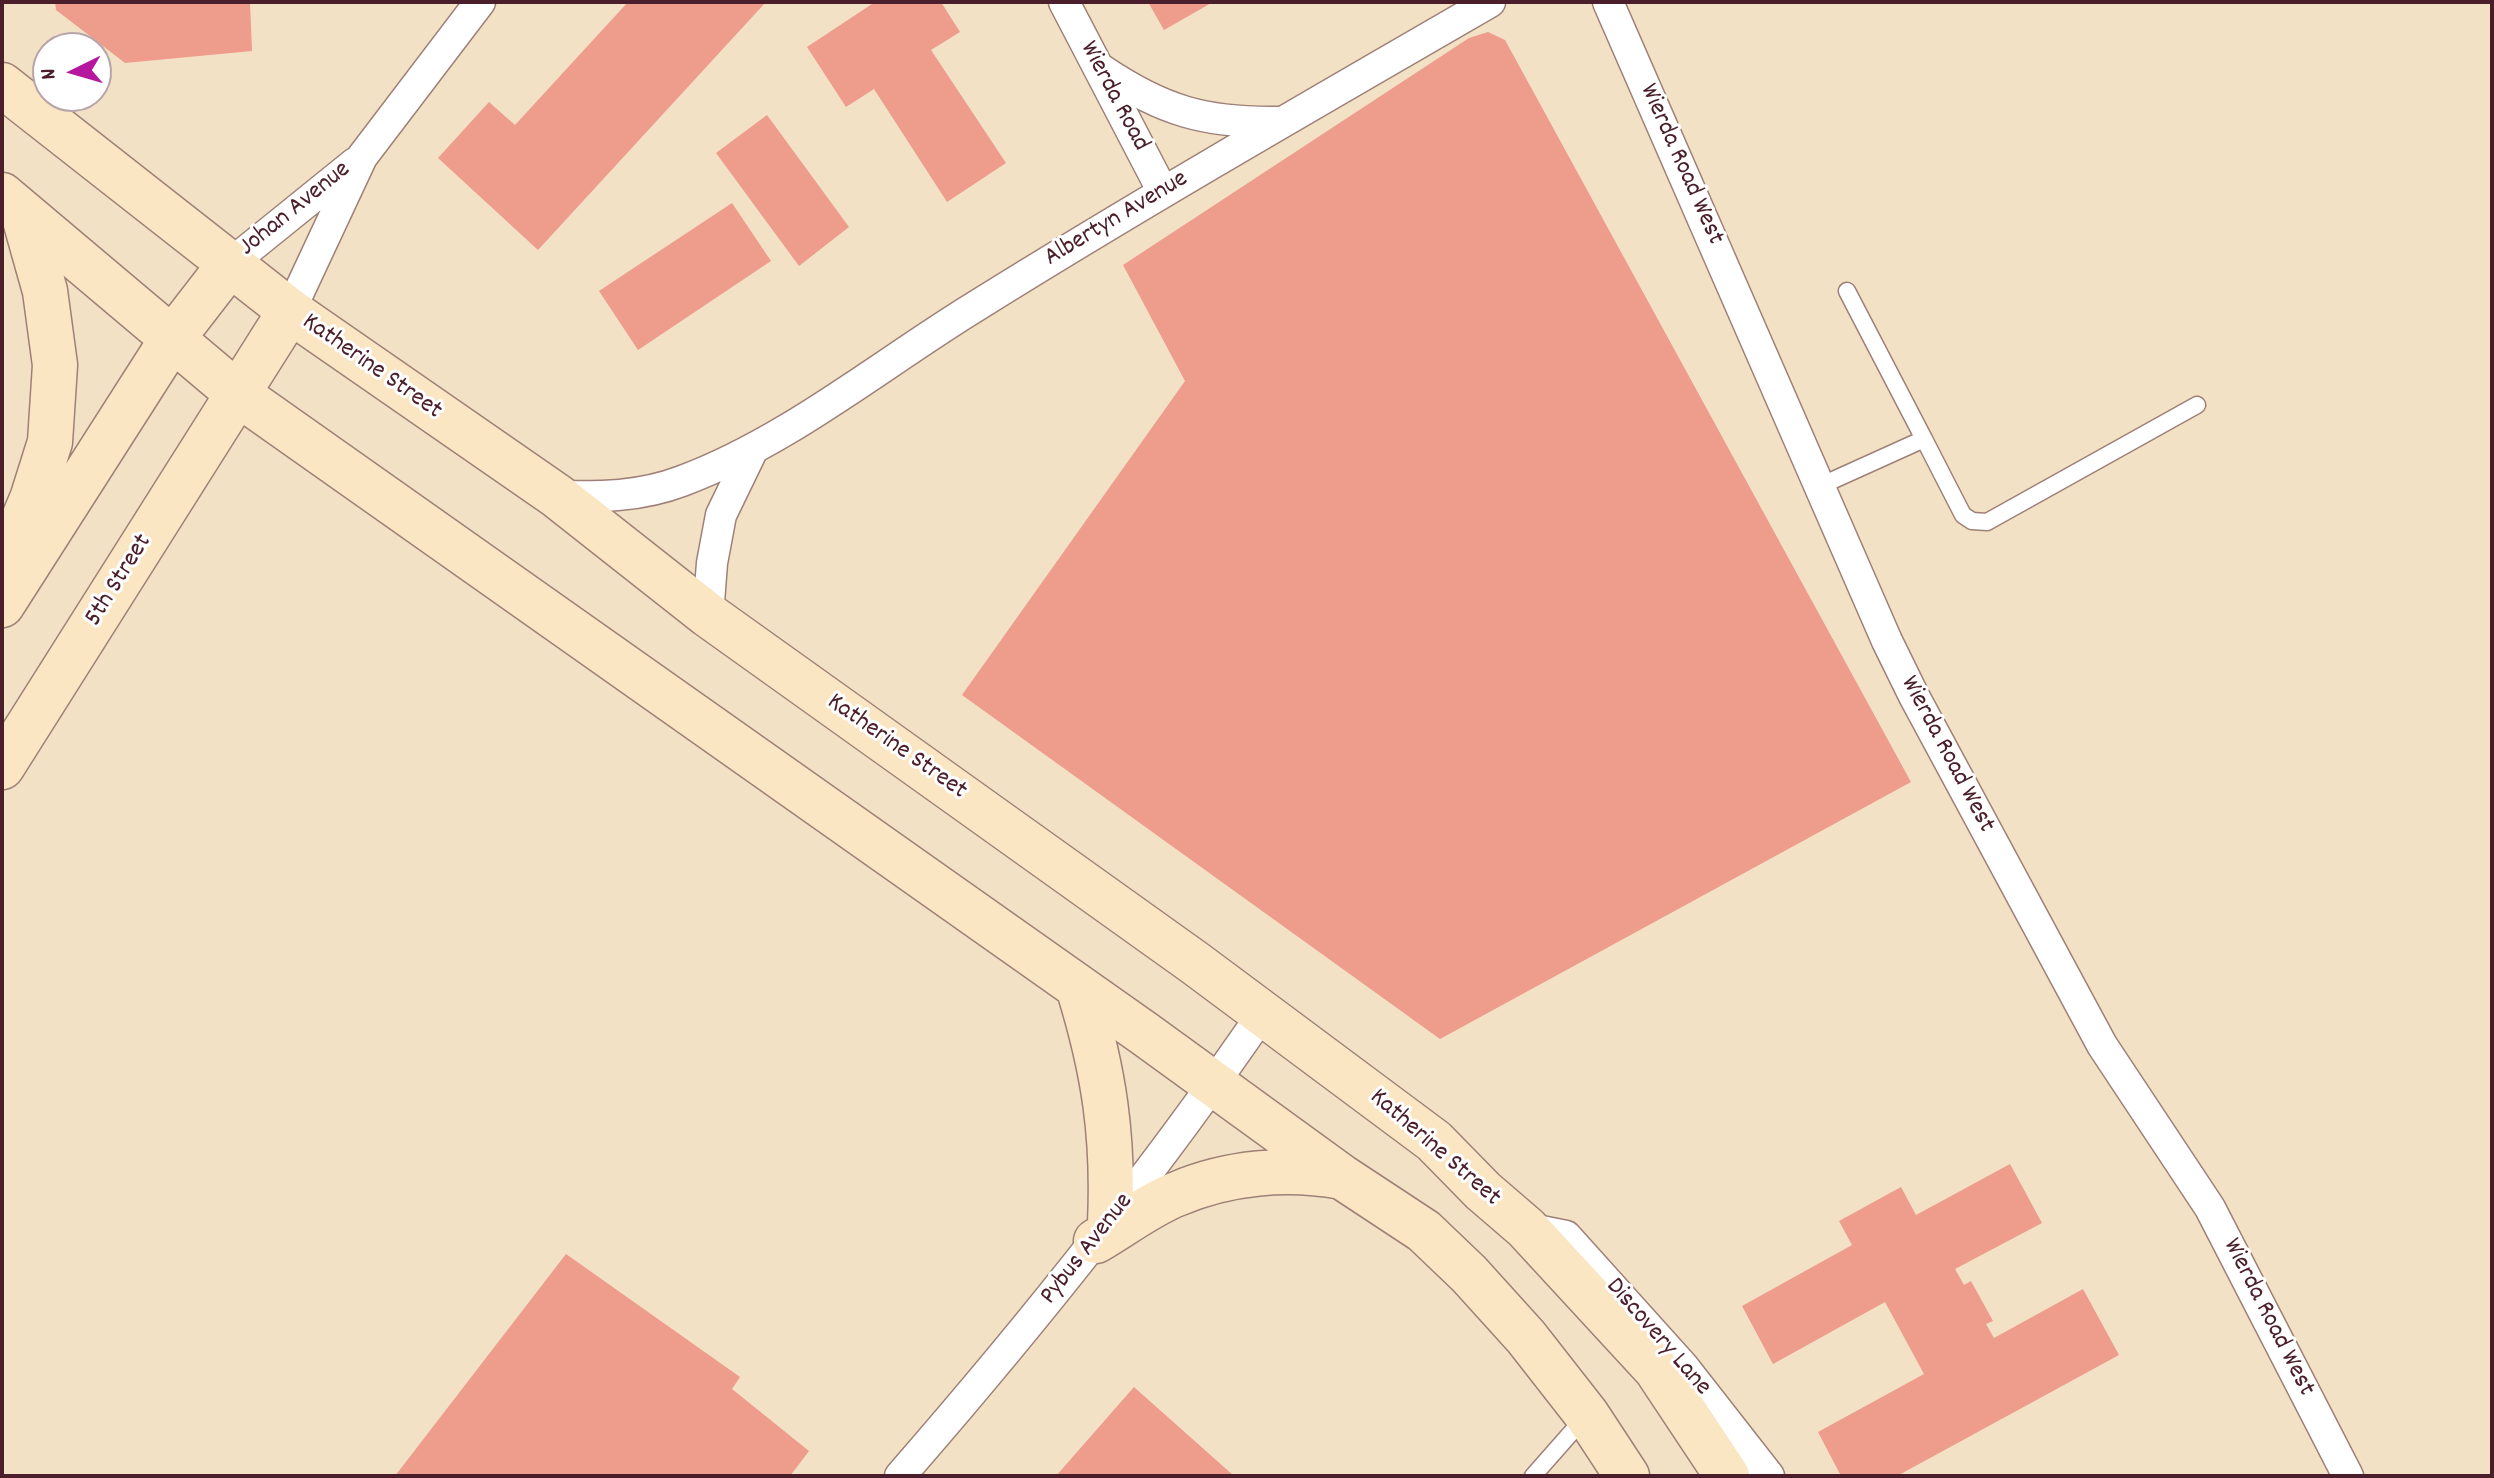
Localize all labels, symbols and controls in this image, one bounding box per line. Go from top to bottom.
north arrow [32,32,112,112]
street label: Wierda Road [1071,37,1155,157]
text: N [34,67,66,81]
street label: Wierda Road West [1631,80,1729,250]
street label: Johan Avenue [234,156,358,264]
street label: Albertyn Avenue [1040,165,1194,275]
street label: Katherine Street [295,308,447,428]
street label: 5th Street [80,529,160,633]
street label: Wierda Road West [1892,671,2000,839]
street label: Katherine Street [820,688,972,808]
street label: Katherine Street [1362,1083,1506,1215]
street label: Pybus Avenue [1035,1188,1141,1312]
street label: Wierda Road West [2214,1234,2320,1402]
street label: Discovery Lane [1597,1273,1717,1403]

